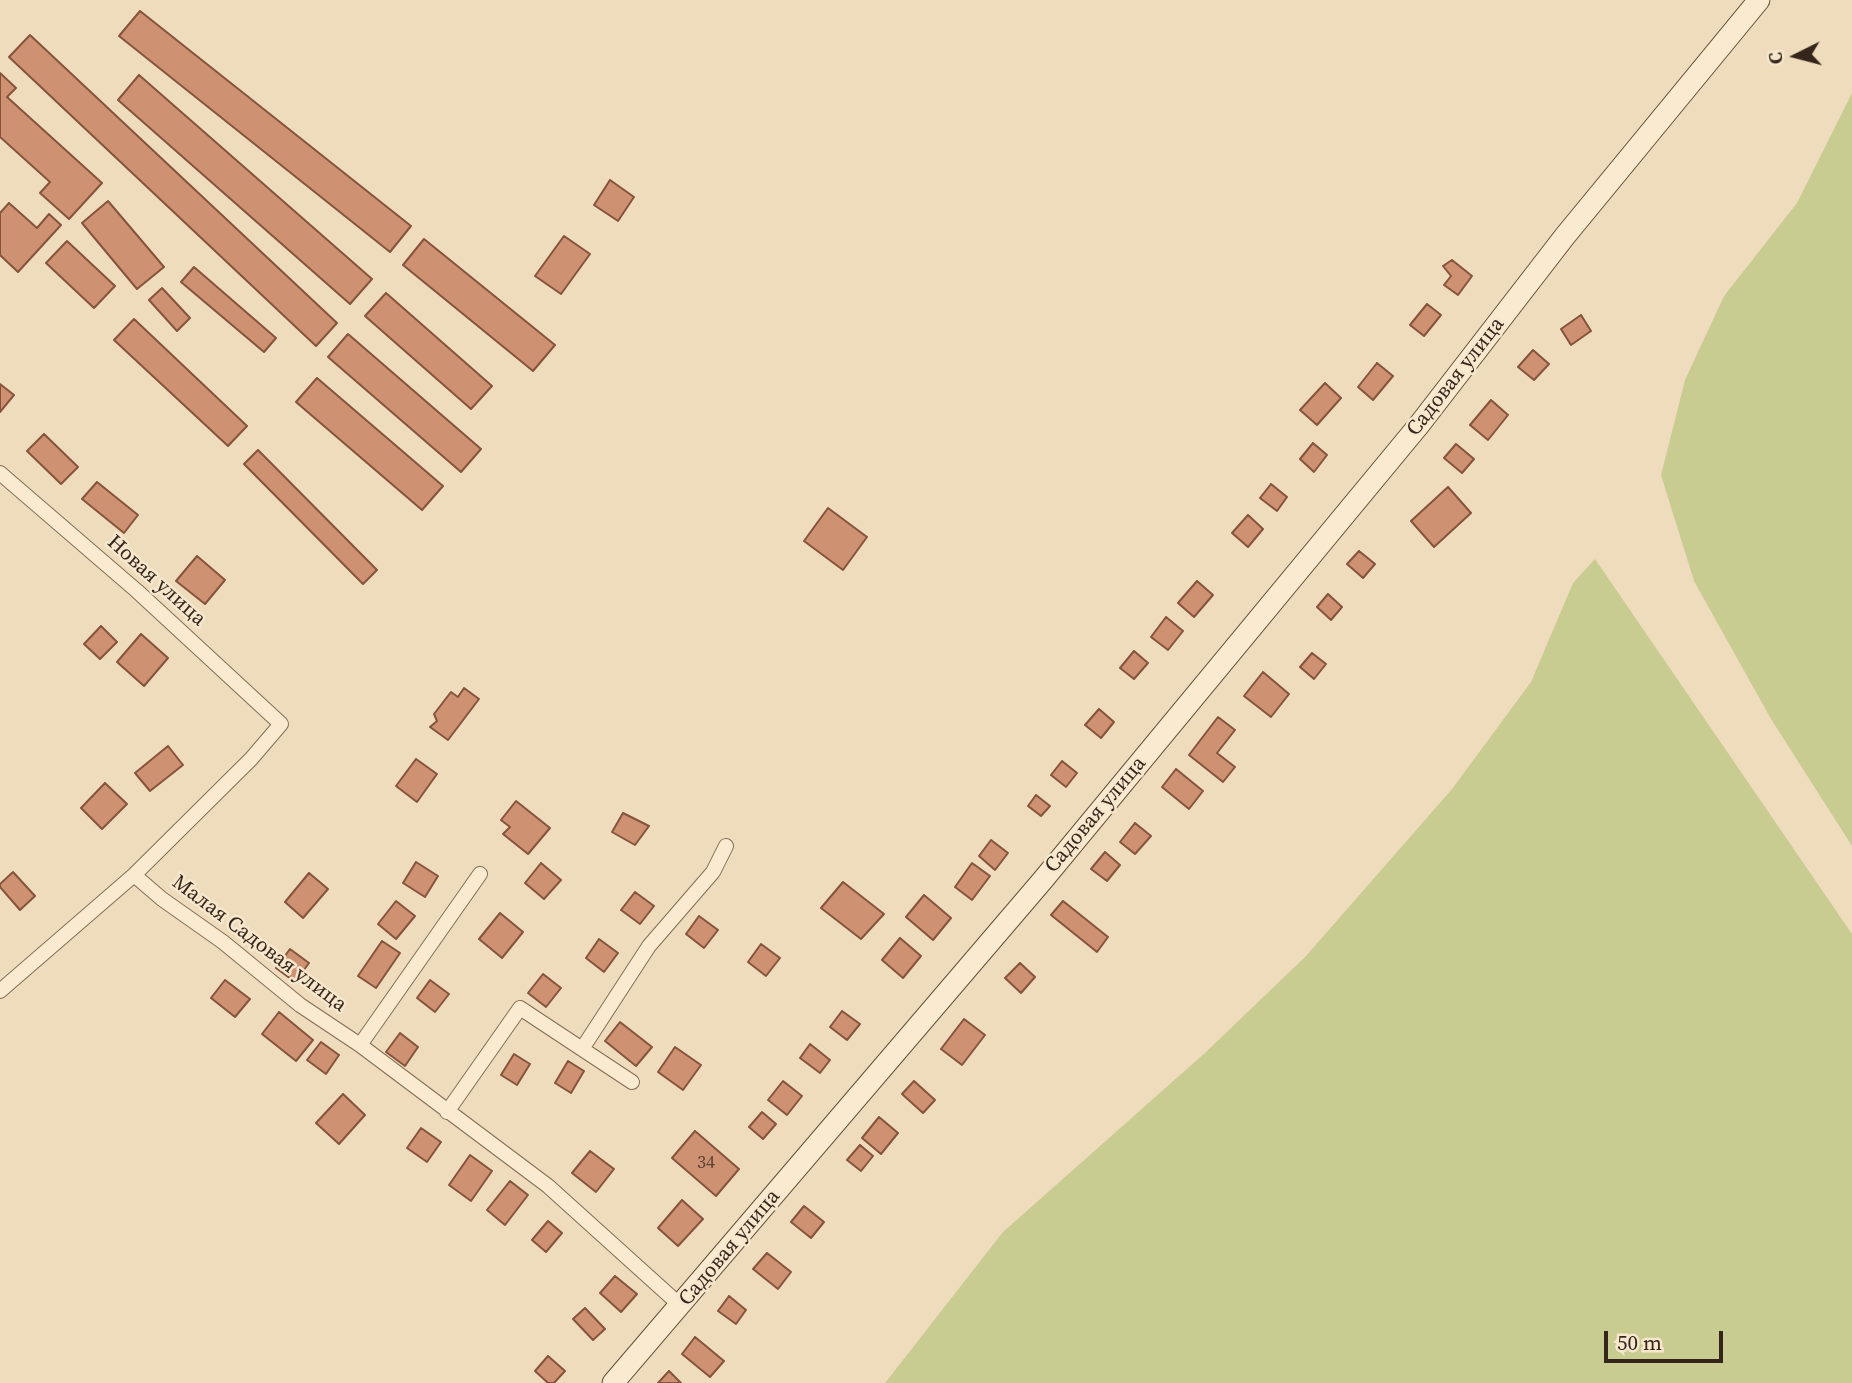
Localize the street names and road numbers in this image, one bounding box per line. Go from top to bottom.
street label: Садовая улица [1402,312,1510,442]
street label: Новая улица [101,530,211,632]
street label: Садовая улица [1040,752,1152,878]
street label: Малая Садовая улица [167,870,351,1018]
street label: Садовая улица [674,1185,786,1311]

